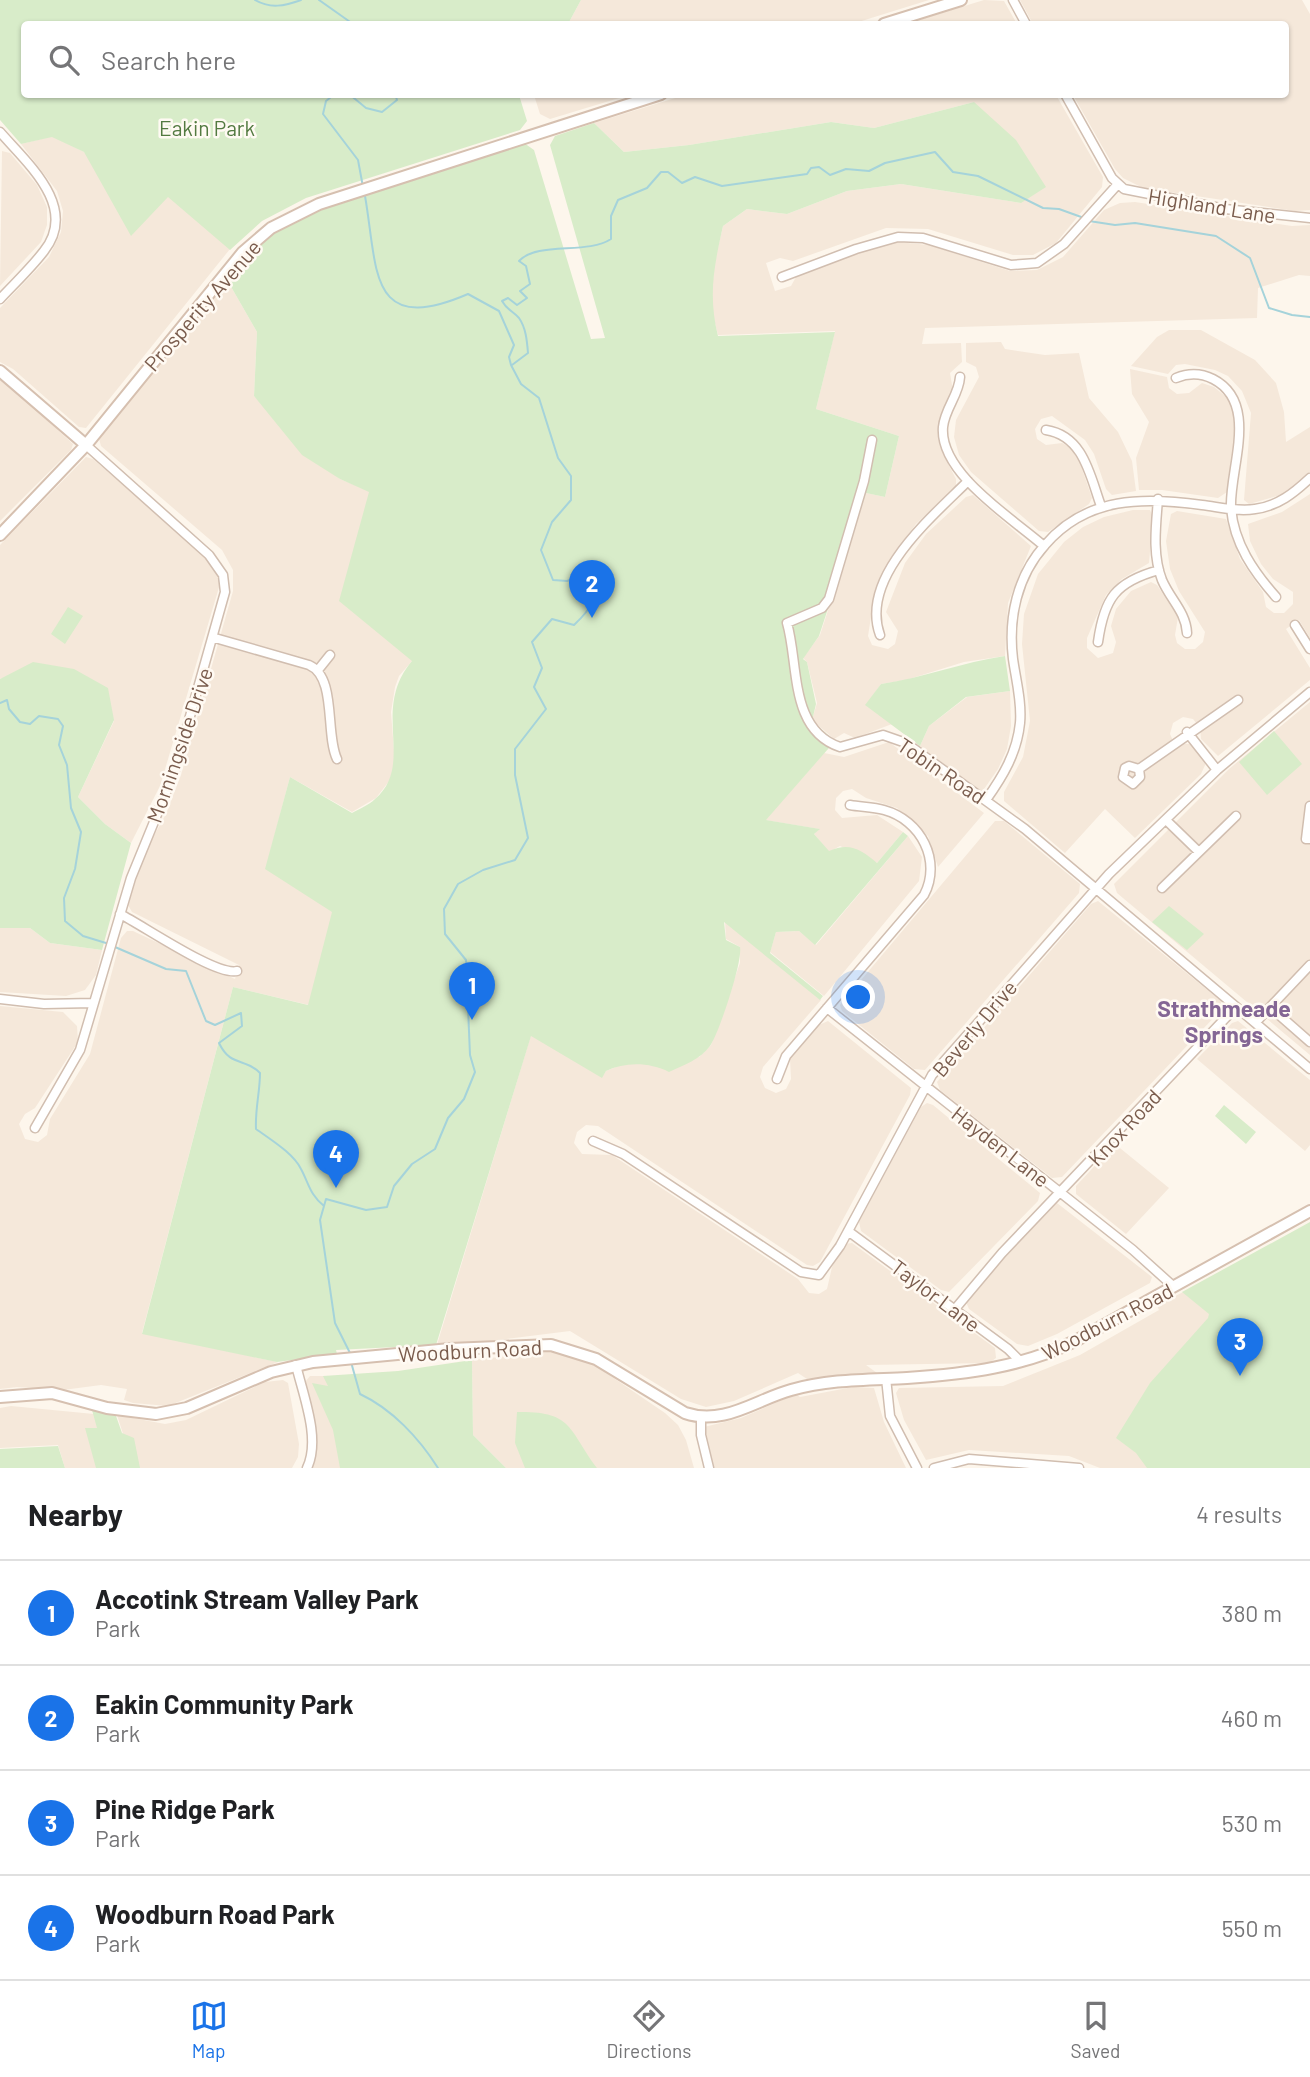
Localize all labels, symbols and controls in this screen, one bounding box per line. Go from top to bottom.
search box [21,21,1289,98]
icon: search [45,41,83,79]
text: Search here [101,44,236,75]
park label: Eakin Park [159,115,255,140]
street label: Highland Lane [1146,183,1278,227]
street label: Prosperity Avenue [138,234,266,376]
pin: 2 [569,560,615,618]
street label: Morningside Drive [141,664,217,826]
street label: Tobin Road [893,731,991,809]
pin: 1 [449,962,495,1020]
street label: Beverly Drive [926,975,1022,1081]
your location [841,980,875,1014]
district label: Strathmeade Springs [1157,994,1291,1048]
street label: Knox Road [1082,1083,1166,1171]
street label: Hayden Lane [947,1100,1055,1192]
pin: 4 [313,1130,359,1188]
street label: Taylor Lane [887,1253,985,1337]
street label: Woodburn Road [1037,1277,1177,1365]
pin: 3 [1217,1318,1263,1376]
street label: Woodburn Road [397,1334,543,1366]
text: Nearby [28,1496,123,1532]
text: 4 results [1196,1500,1282,1528]
text: Accotink Stream Valley Park [95,1583,419,1614]
text: 1 [47,1599,55,1627]
text: 380 m [1222,1599,1282,1627]
text: Park [95,1614,140,1642]
text: Eakin Community Park [95,1688,354,1719]
text: 2 [45,1704,57,1732]
text: 460 m [1221,1704,1282,1732]
text: Park [95,1719,140,1747]
text: Pine Ridge Park [95,1793,275,1824]
text: 3 [45,1809,57,1837]
text: 530 m [1222,1809,1282,1837]
text: Park [95,1824,140,1852]
text: Woodburn Road Park [95,1898,335,1929]
text: 4 [44,1914,58,1942]
text: 550 m [1222,1914,1282,1942]
text: Park [95,1929,140,1957]
tab: Map [190,1997,228,2062]
tab: Directions [607,1997,692,2062]
tab: Saved [1071,1997,1120,2062]

